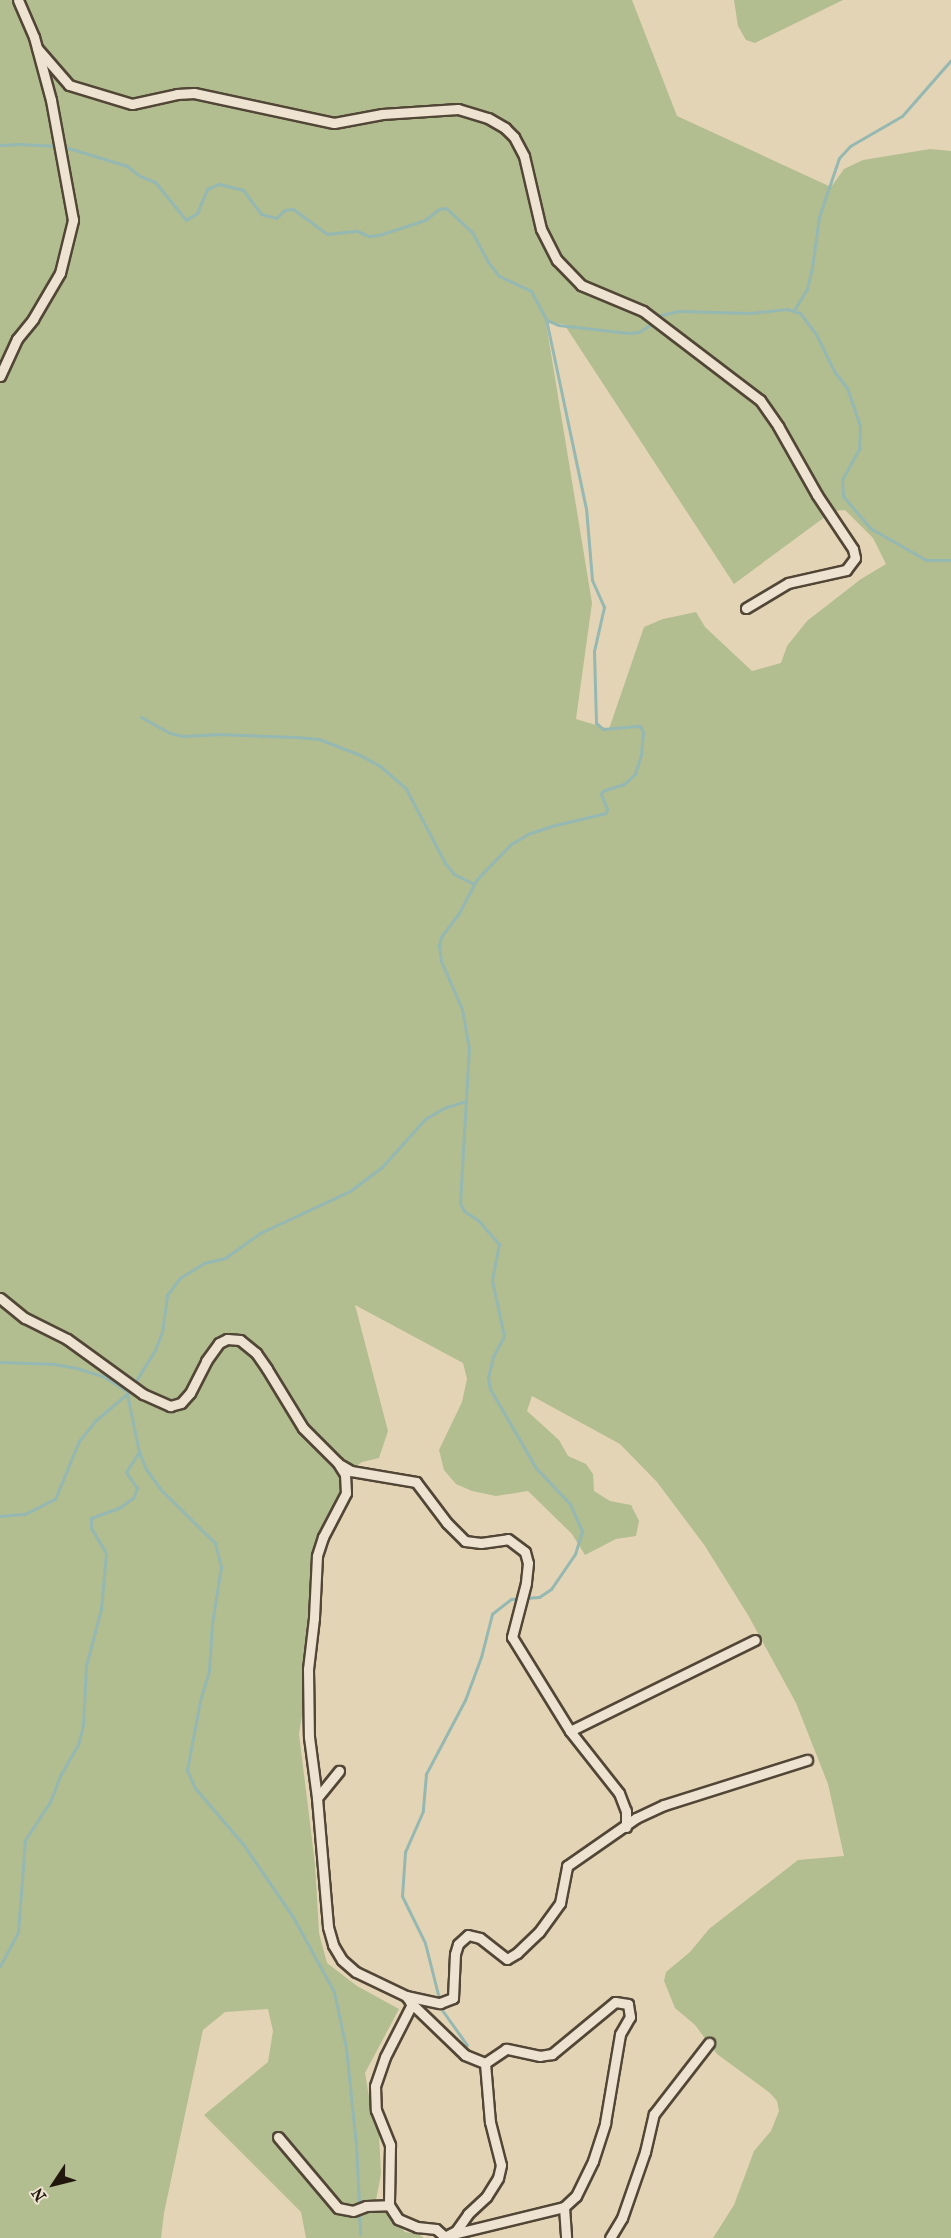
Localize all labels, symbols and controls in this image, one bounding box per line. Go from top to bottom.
north arrow [24,2154,84,2214]
text: N [28,2184,50,2205]

